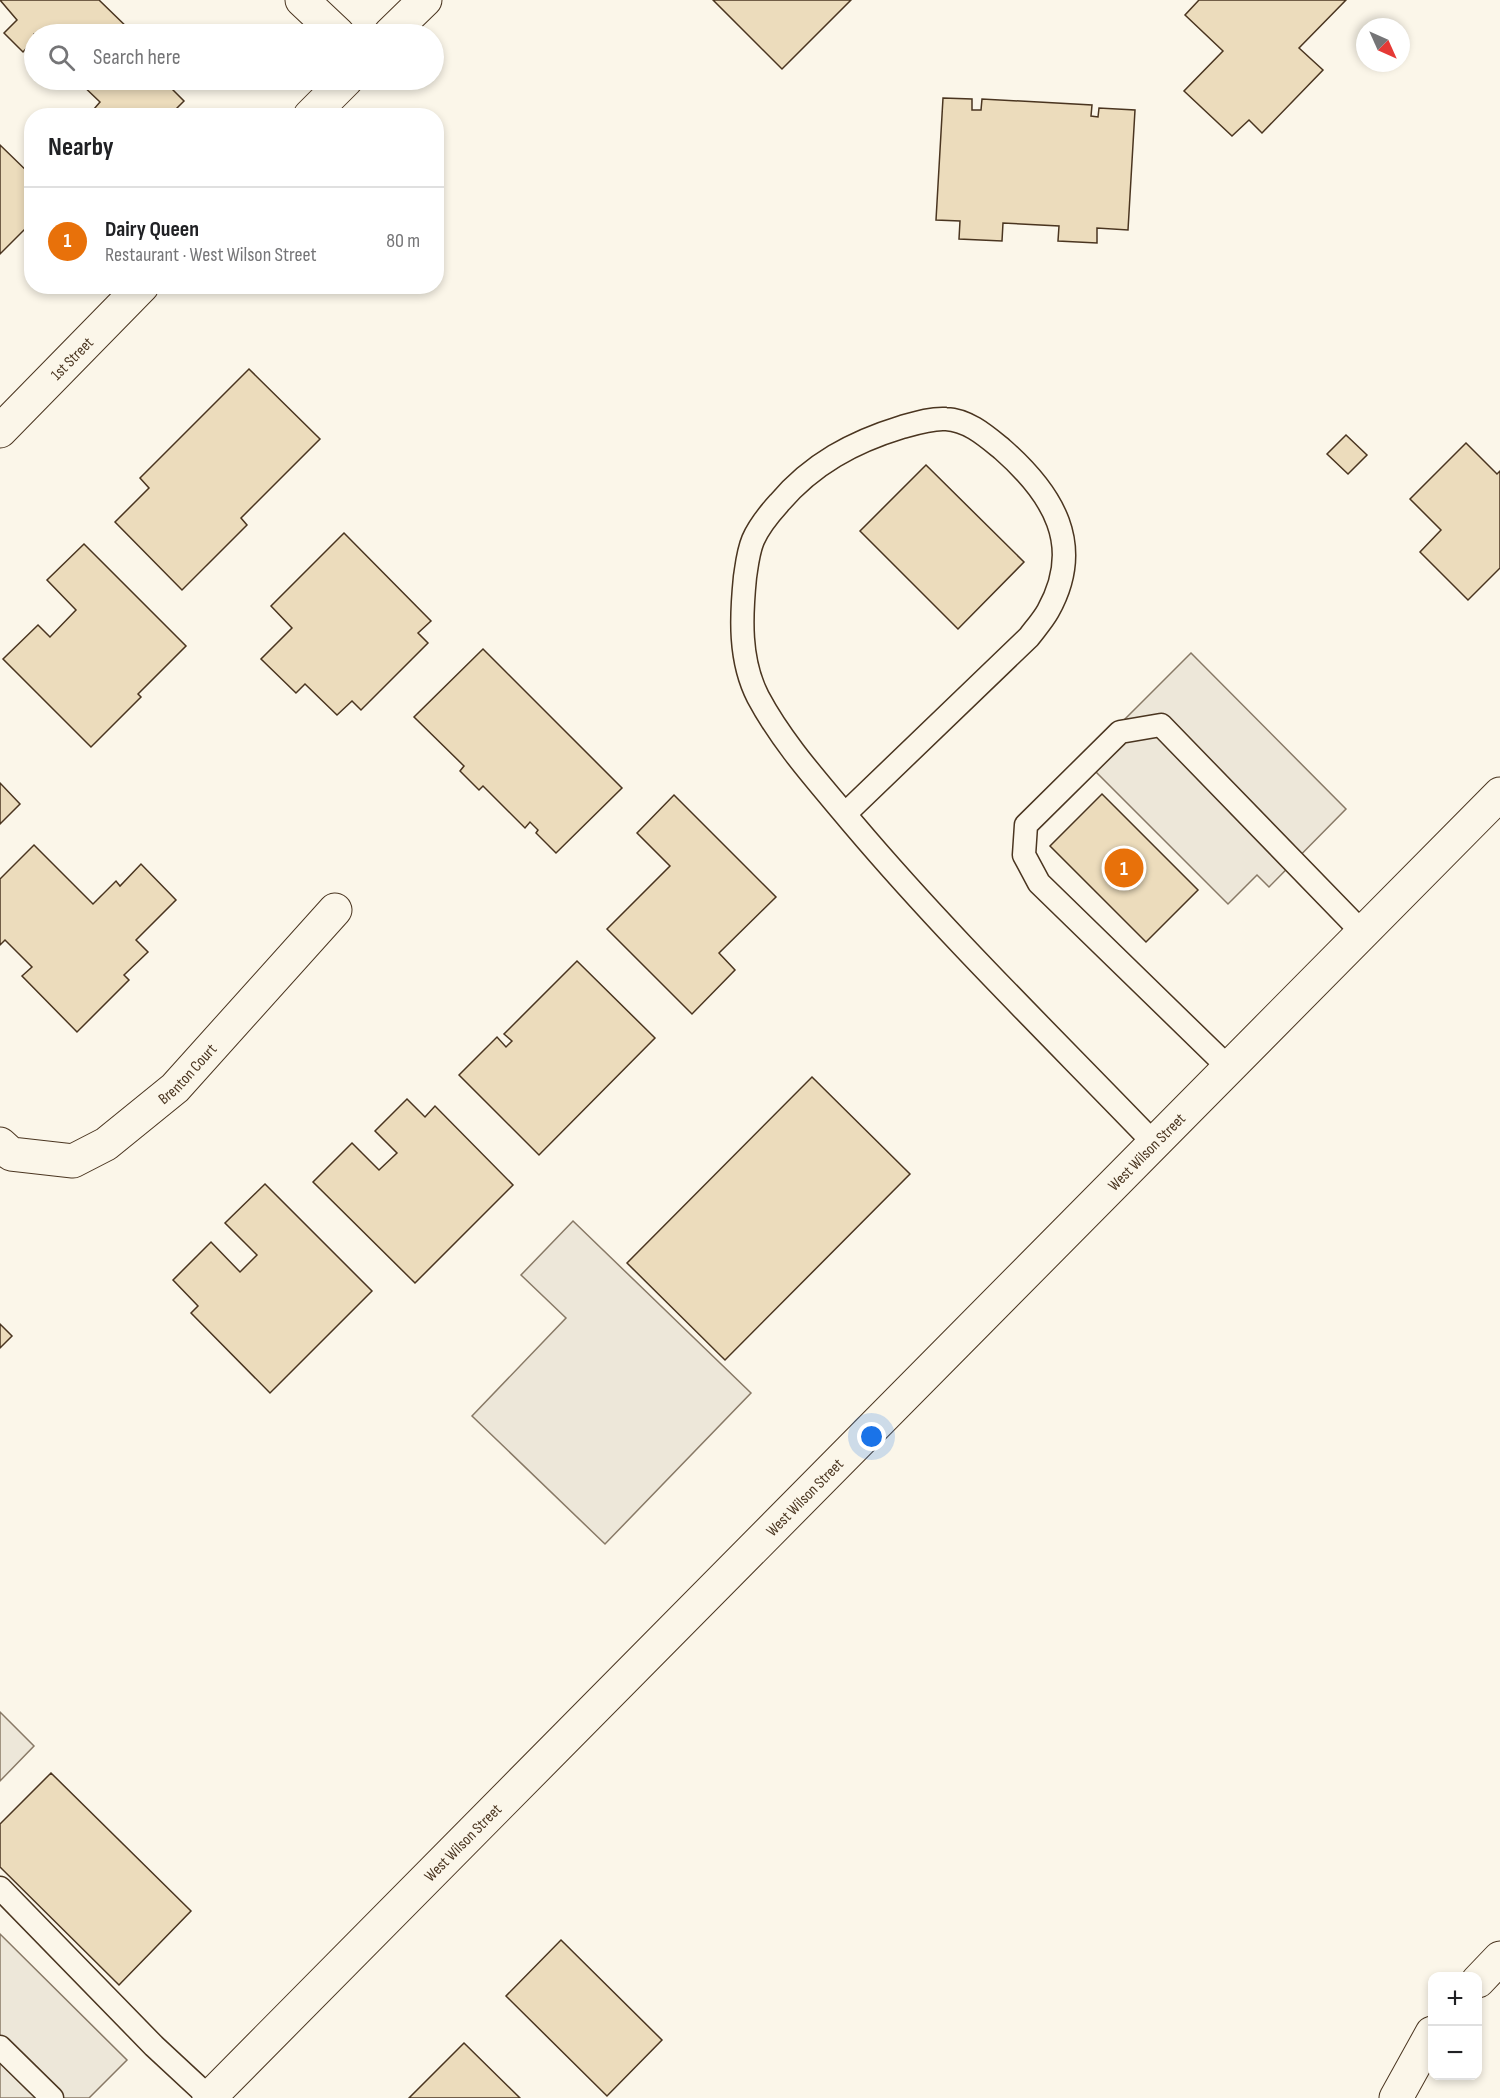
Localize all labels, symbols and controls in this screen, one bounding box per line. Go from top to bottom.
north arrow [1356,18,1410,72]
search box [24,24,444,90]
icon: search [45,41,78,74]
text: Search here [93,44,180,71]
text: Nearby [48,132,114,163]
text: Dairy Queen [105,216,199,243]
text: 1 [64,229,71,253]
text: 80 m [386,229,420,253]
text: Restaurant · West Wilson Street [105,243,317,267]
street label: 1st Street [47,334,98,385]
pin: 1 [1104,846,1144,890]
street label: Brenton Court [155,1040,221,1109]
street label: West Wilson Street [1105,1110,1190,1195]
your location [857,1422,886,1451]
street label: West Wilson Street [763,1455,848,1541]
street label: West Wilson Street [421,1800,506,1886]
map controls [1428,1972,1482,2080]
button: + [1428,1972,1482,2026]
button: − [1428,2026,1482,2080]

